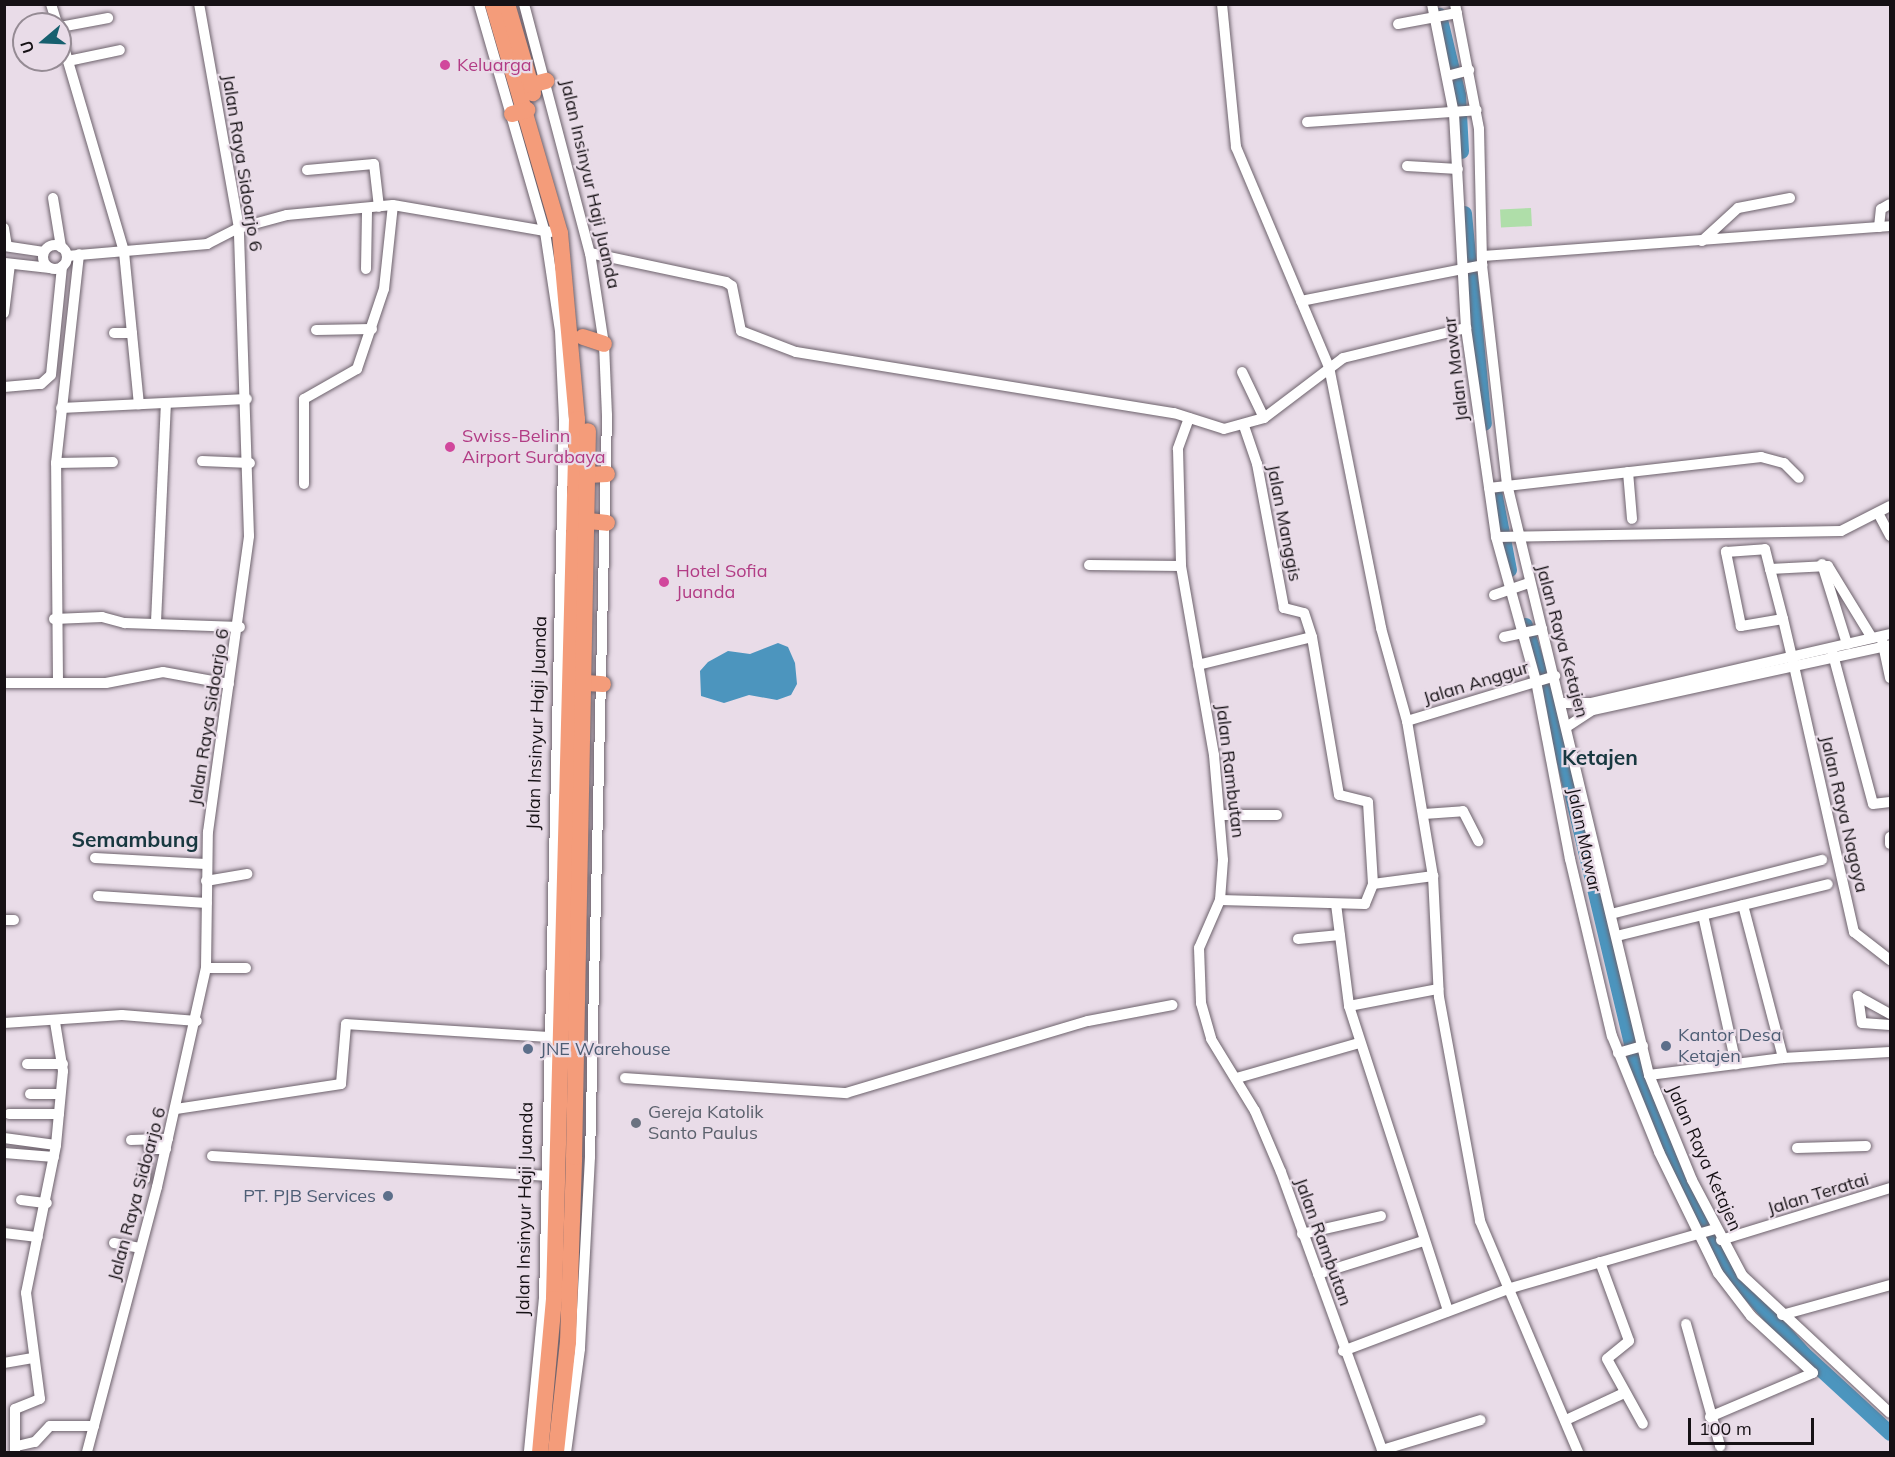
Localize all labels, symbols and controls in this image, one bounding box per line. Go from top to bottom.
north arrow [12,12,72,72]
text: U [15,38,38,56]
place label: Keluarga [457,54,532,76]
marker: Keluarga [438,58,452,72]
street label: Jalan Raya Sidoarjo 6 [217,73,267,253]
street label: Jalan Insinyur Haji Juanda [555,77,625,291]
street label: Jalan Mawar [1439,315,1473,423]
place label: Swiss-Belinn Airport Surabaya [462,426,606,468]
marker: Swiss-Belinn Airport Surabaya [443,440,457,454]
street label: Jalan Manggis [1262,463,1306,583]
place label: Hotel Sofia Juanda [676,561,767,604]
street label: Jalan Raya Ketajen [1531,562,1593,720]
marker: Hotel Sofia Juanda [657,575,671,589]
street label: Jalan Insinyur Haji Juanda [522,616,552,830]
street label: Jalan Raya Sidoarjo 6 [184,627,234,807]
street label: Jalan Anggur [1421,657,1531,709]
street label: Jalan Rambutan [1211,703,1249,839]
street label: Jalan Raya Nagoya [1815,733,1873,895]
district label: Ketajen [1562,744,1638,770]
street label: Jalan Mawar [1562,786,1606,894]
district label: Semambung [71,826,199,852]
place label: Kantor Desa Ketajen [1678,1025,1781,1068]
place label: JNE Warehouse [540,1038,671,1060]
marker: Kantor Desa Ketajen [1659,1039,1673,1053]
marker: JNE Warehouse [521,1042,535,1056]
street label: Jalan Raya Ketajen [1662,1082,1746,1234]
street label: Jalan Insinyur Haji Juanda [512,1102,538,1316]
place label: Gereja Katolik Santo Paulus [648,1102,763,1144]
street label: Jalan Raya Sidoarjo 6 [103,1105,171,1283]
marker: Gereja Katolik Santo Paulus [629,1116,643,1130]
street label: Jalan Teratai [1765,1168,1871,1220]
street label: Jalan Rambutan [1290,1175,1356,1309]
place label: PT. PJB Services [243,1185,376,1207]
marker: PT. PJB Services [381,1189,395,1203]
scale bar [1691,1406,1817,1444]
text: 100 m [1699,1417,1752,1440]

